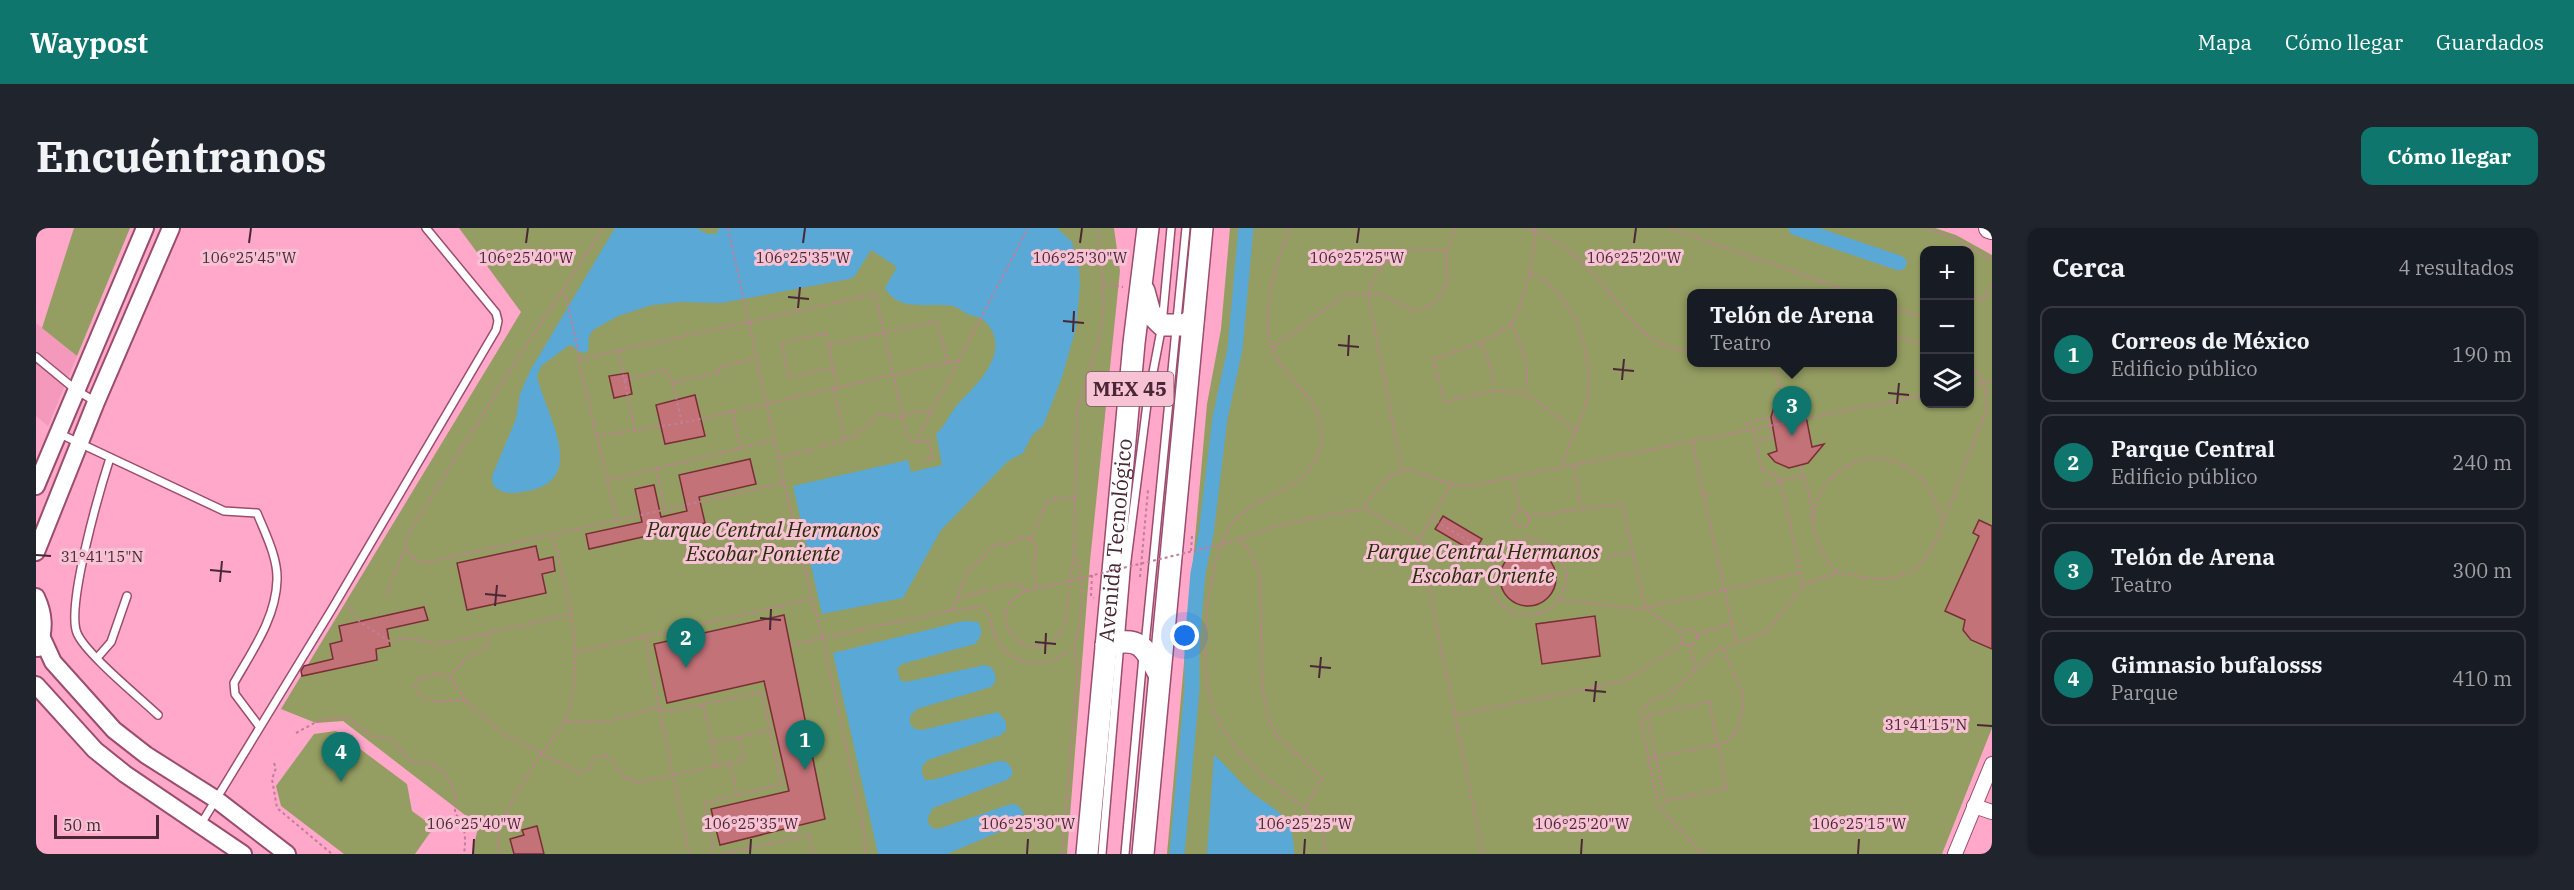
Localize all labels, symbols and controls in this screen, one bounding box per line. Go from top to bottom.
text: Waypost [30,24,148,61]
text: Mapa [2198,28,2252,56]
text: Cómo llegar [2285,28,2403,56]
text: Guardados [2436,28,2544,56]
button: Cómo llegar [2361,127,2538,185]
text: Encuéntranos [36,129,327,184]
map controls [1920,246,1974,408]
button: + [1920,246,1974,300]
text: 106°25'45"W [202,248,297,267]
text: 106°25'40"W [479,248,574,267]
text: 106°25'35"W [756,248,851,267]
text: 106°25'30"W [1033,248,1128,267]
text: 106°25'25"W [1310,248,1405,267]
text: 106°25'20"W [1587,248,1682,267]
text: Cerca [2052,250,2125,284]
text: 4 resultados [2398,254,2514,281]
popup [1687,289,1897,367]
text: Telón de Arena [1710,300,1874,329]
button: − [1920,300,1974,354]
text: Correos de México [2111,326,2309,355]
text: Teatro [1710,329,1771,356]
text: 1 [2068,341,2080,368]
text: 190 m [2452,341,2512,368]
button: layers [1920,354,1974,408]
text: Edificio público [2111,355,2258,382]
road number: MEX 45 [1086,372,1174,406]
pin: 3 [1772,386,1812,436]
text: Parque Central [2111,434,2275,463]
street label: Avenida Tecnológico [1092,437,1138,643]
text: 2 [2068,449,2080,476]
text: 240 m [2452,449,2512,476]
text: Edificio público [2111,463,2258,490]
park label: Parque Central Hermanos Escobar Poniente [645,515,880,567]
park label: Parque Central Hermanos Escobar Oriente [1365,537,1600,589]
text: Telón de Arena [2111,542,2275,571]
text: 31°41'15"N [61,547,143,566]
text: 3 [2068,557,2080,584]
text: 300 m [2452,557,2512,584]
text: Teatro [2111,571,2172,598]
pin: 2 [666,618,706,668]
your location [1170,621,1199,650]
text: Gimnasio bufalosss [2111,650,2322,679]
text: 4 [2068,665,2080,692]
text: 410 m [2452,665,2512,692]
text: Parque [2111,679,2178,706]
text: 31°41'15"N [1885,715,1967,734]
pin: 1 [786,720,824,770]
pin: 4 [322,732,360,782]
scale bar [54,812,159,840]
text: 106°25'40"W [427,814,522,833]
text: 106°25'35"W [704,814,799,833]
text: 106°25'30"W [981,814,1076,833]
text: 106°25'25"W [1258,814,1353,833]
text: 106°25'20"W [1535,814,1630,833]
text: 106°25'15"W [1812,814,1907,833]
text: 50 m [63,815,101,835]

